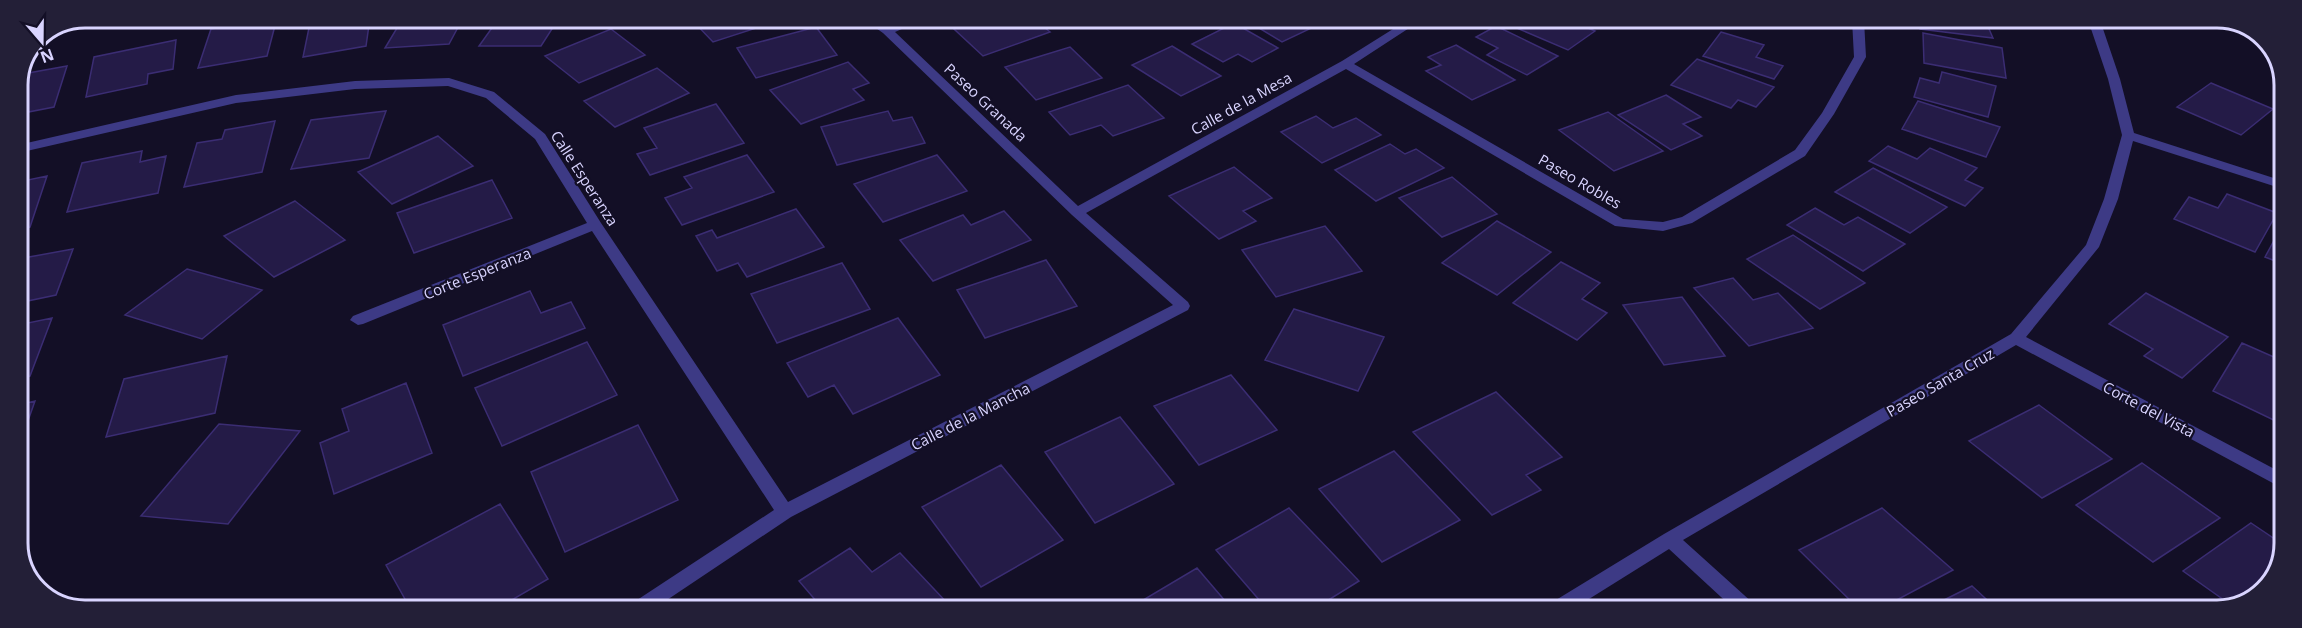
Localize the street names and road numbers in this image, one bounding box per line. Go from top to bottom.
street label: Paseo Granada [940,58,1032,146]
street label: Calle de la Mesa [1187,67,1295,139]
street label: Calle Esperanza [547,127,623,229]
street label: Paseo Robles [1535,149,1625,213]
street label: Corte Esperanza [420,242,534,304]
street label: Paseo Santa Cruz [1883,343,1997,421]
street label: Corte del Vista [2100,376,2198,442]
street label: Calle de la Mancha [907,377,1033,455]

